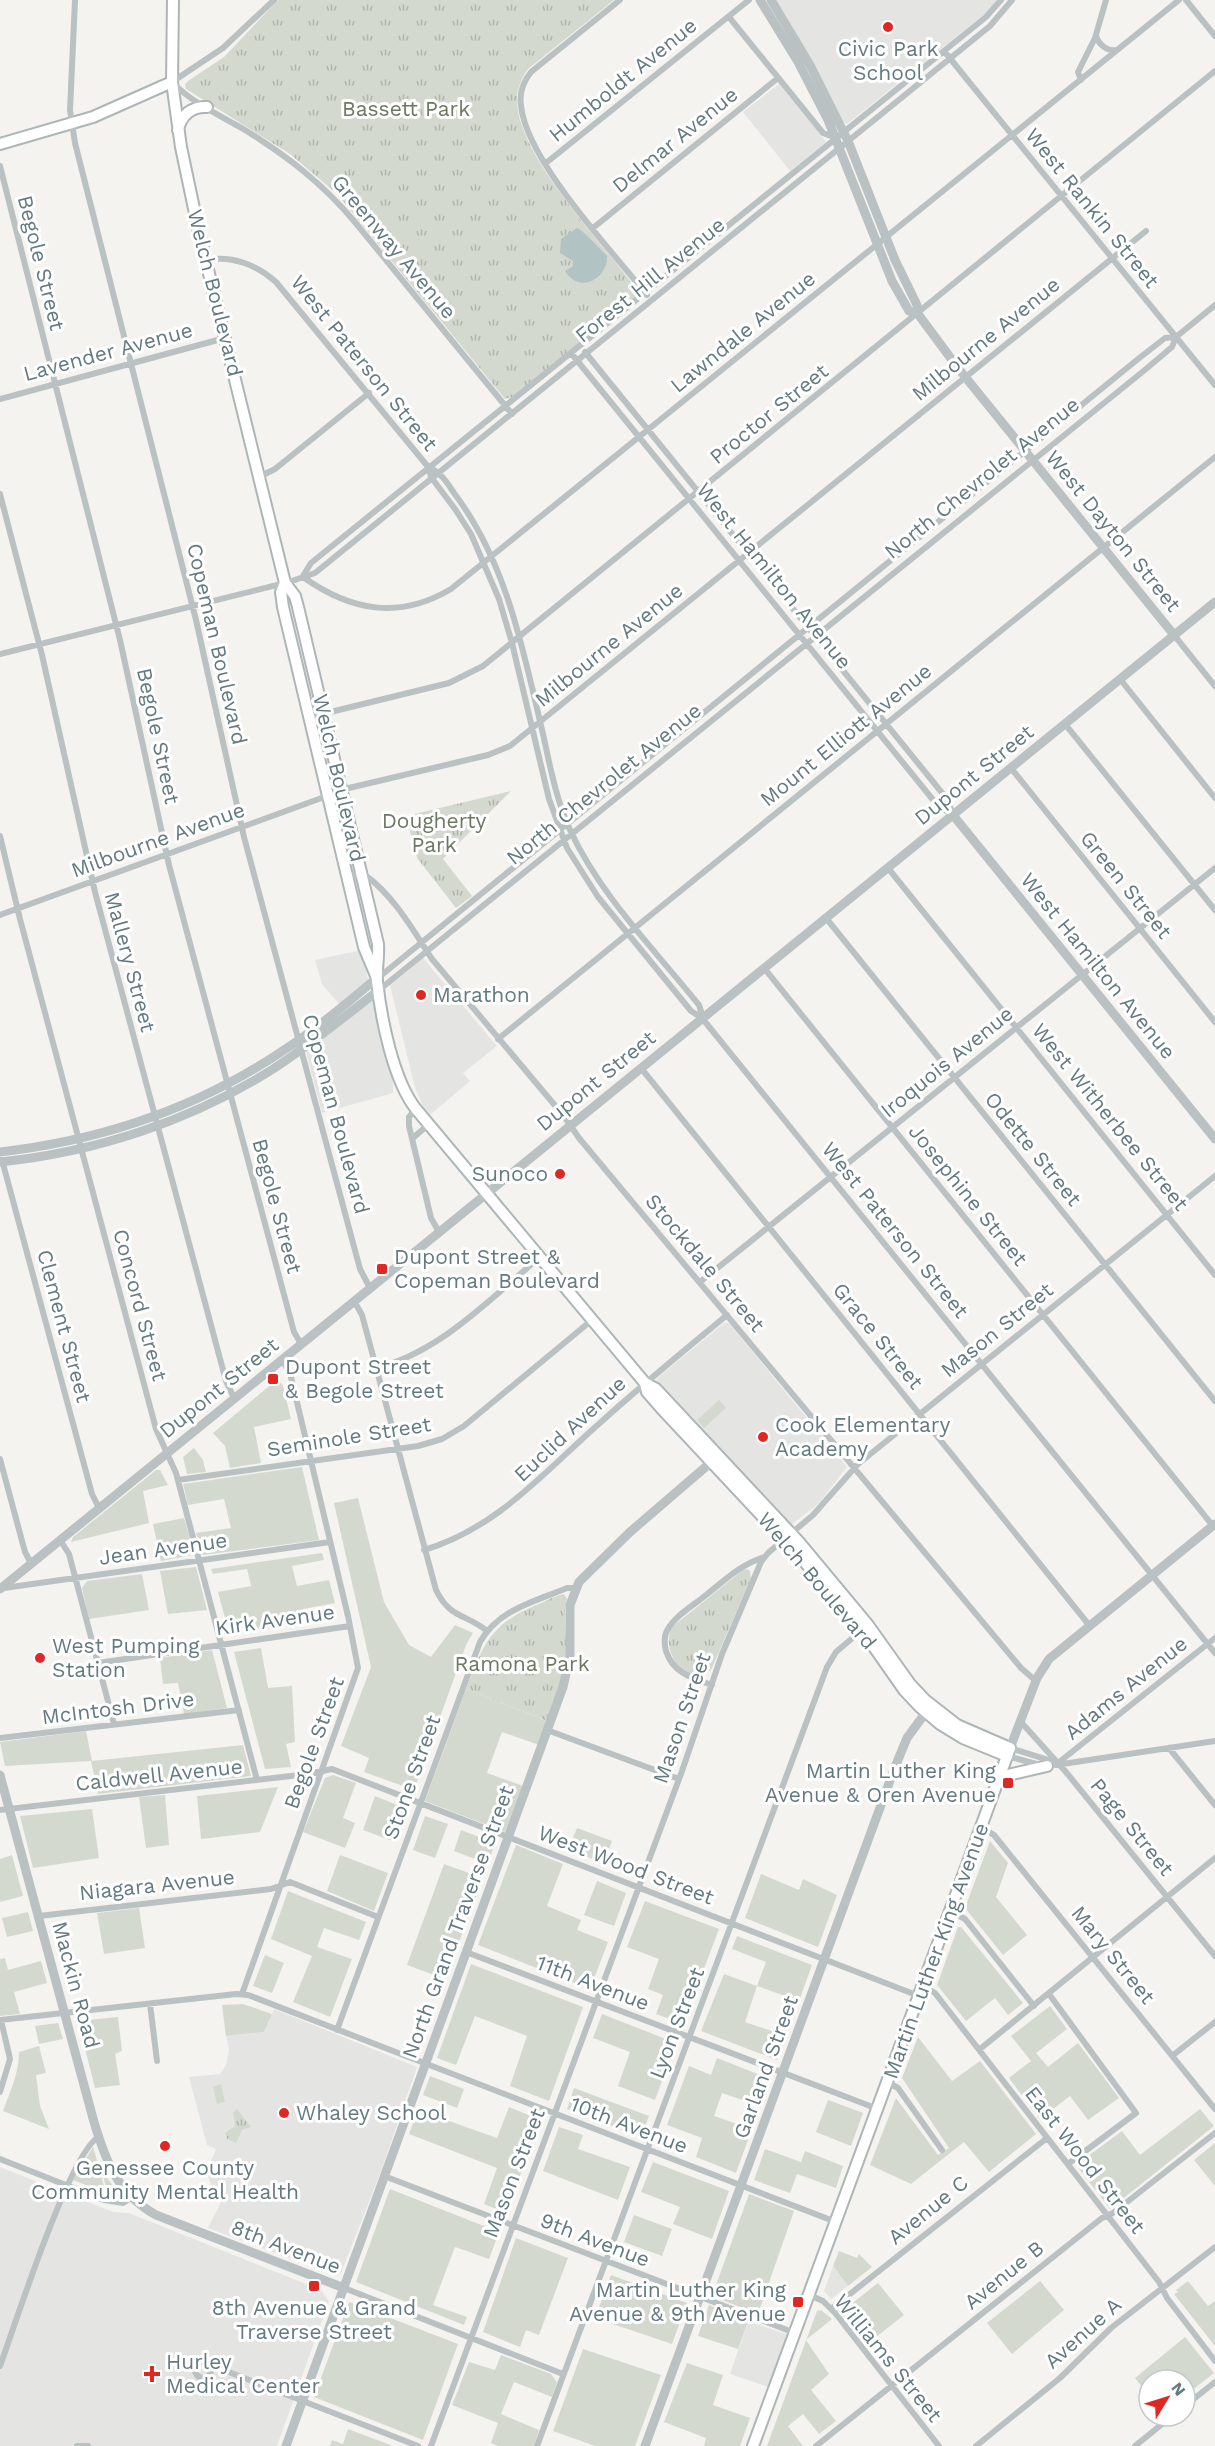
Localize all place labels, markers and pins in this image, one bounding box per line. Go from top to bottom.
marker: Civic Park School [881,20,895,34]
place label: Civic Park School [838,36,938,85]
place label: Marathon [433,982,530,1007]
marker: Marathon [414,988,428,1002]
place label: Sunoco [472,1161,548,1186]
marker: Sunoco [553,1167,567,1181]
place label: Dupont Street & Copeman Boulevard [394,1244,600,1293]
marker: Dupont Street & Copeman Boulevard [375,1262,389,1276]
place label: Dupont Street & Begole Street [285,1354,444,1403]
marker: Dupont Street & Begole Street [266,1372,280,1386]
place label: Cook Elementary Academy [775,1412,950,1461]
marker: Cook Elementary Academy [756,1430,770,1444]
place label: West Pumping Station [52,1633,200,1682]
marker: West Pumping Station [33,1651,47,1665]
place label: Martin Luther King Avenue & Oren Avenue [765,1758,997,1807]
marker: Martin Luther King Avenue & Oren Avenue [1001,1776,1015,1790]
place label: Whaley School [296,2100,447,2125]
marker: Whaley School [277,2106,291,2120]
marker: Genessee County Community Mental Health [158,2139,172,2153]
place label: Genessee County Community Mental Health [31,2155,299,2204]
place label: Martin Luther King Avenue & 9th Avenue [569,2277,787,2326]
marker: 8th Avenue & Grand Traverse Street [307,2279,321,2293]
place label: 8th Avenue & Grand Traverse Street [212,2295,416,2344]
marker: Martin Luther King Avenue & 9th Avenue [791,2295,805,2309]
place label: Hurley Medical Center [166,2349,320,2398]
marker: Hurley Medical Center [143,2365,161,2383]

